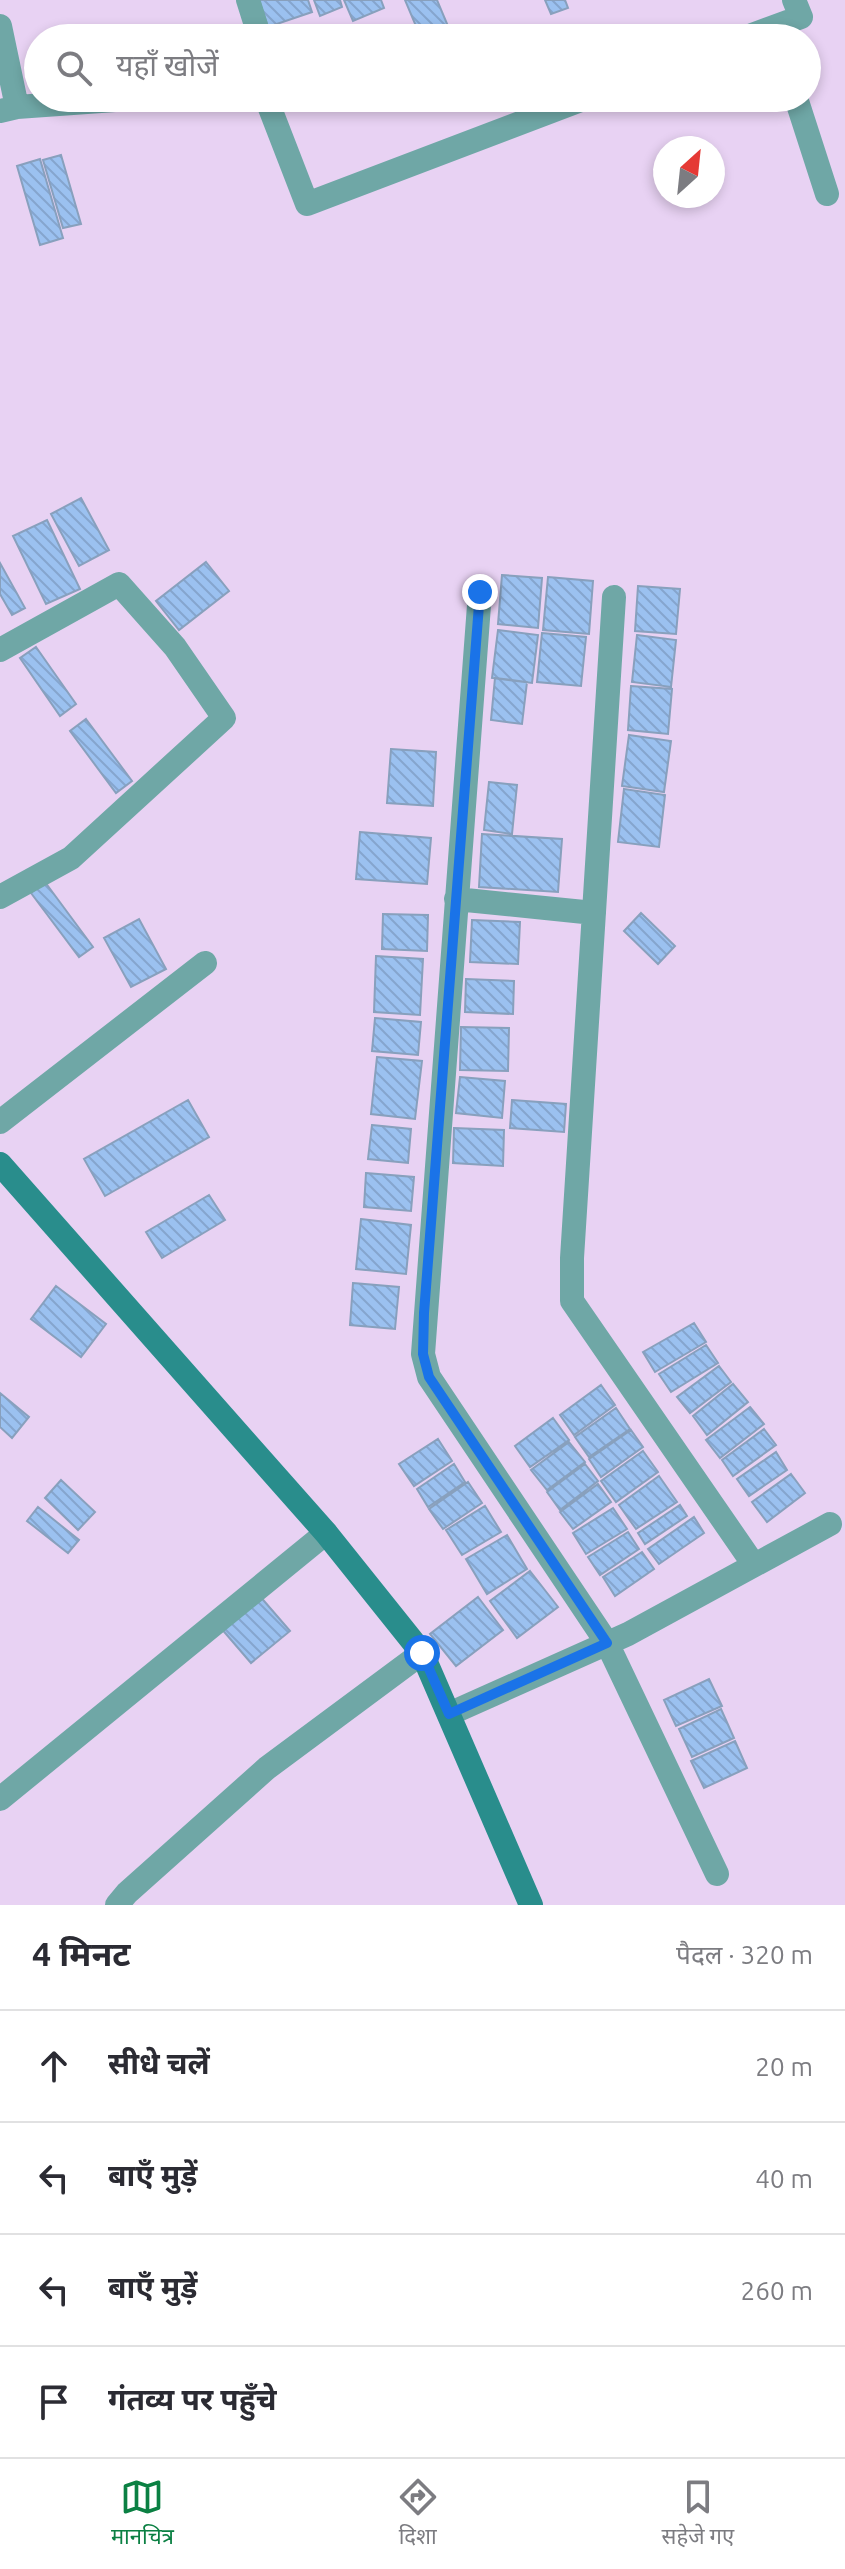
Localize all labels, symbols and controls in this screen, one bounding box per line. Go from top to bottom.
search box [24,24,821,112]
icon: search [52,46,96,90]
text: यहाँ खोजें [116,48,219,82]
north arrow [653,136,725,208]
route end [462,574,498,610]
route start [404,1635,440,1671]
text: 4 मिनट [32,1934,131,1972]
text: पैदल · 320 m [676,1940,813,1969]
icon: ahead [32,2044,76,2088]
text: सीधे चलें [108,2046,210,2080]
text: 20 m [755,2052,813,2081]
icon: left [32,2156,76,2200]
text: बाएँ मुड़ें [108,2158,197,2192]
text: 40 m [755,2164,813,2193]
icon: left [32,2268,76,2312]
text: बाएँ मुड़ें [108,2270,197,2304]
text: 260 m [741,2276,813,2305]
icon: arrive [32,2380,76,2424]
text: गंतव्य पर पहुँचे [108,2382,276,2416]
tab: मानचित्र [111,2475,174,2553]
tab: दिशा [396,2475,440,2553]
tab: सहेजे गए [662,2475,734,2553]

